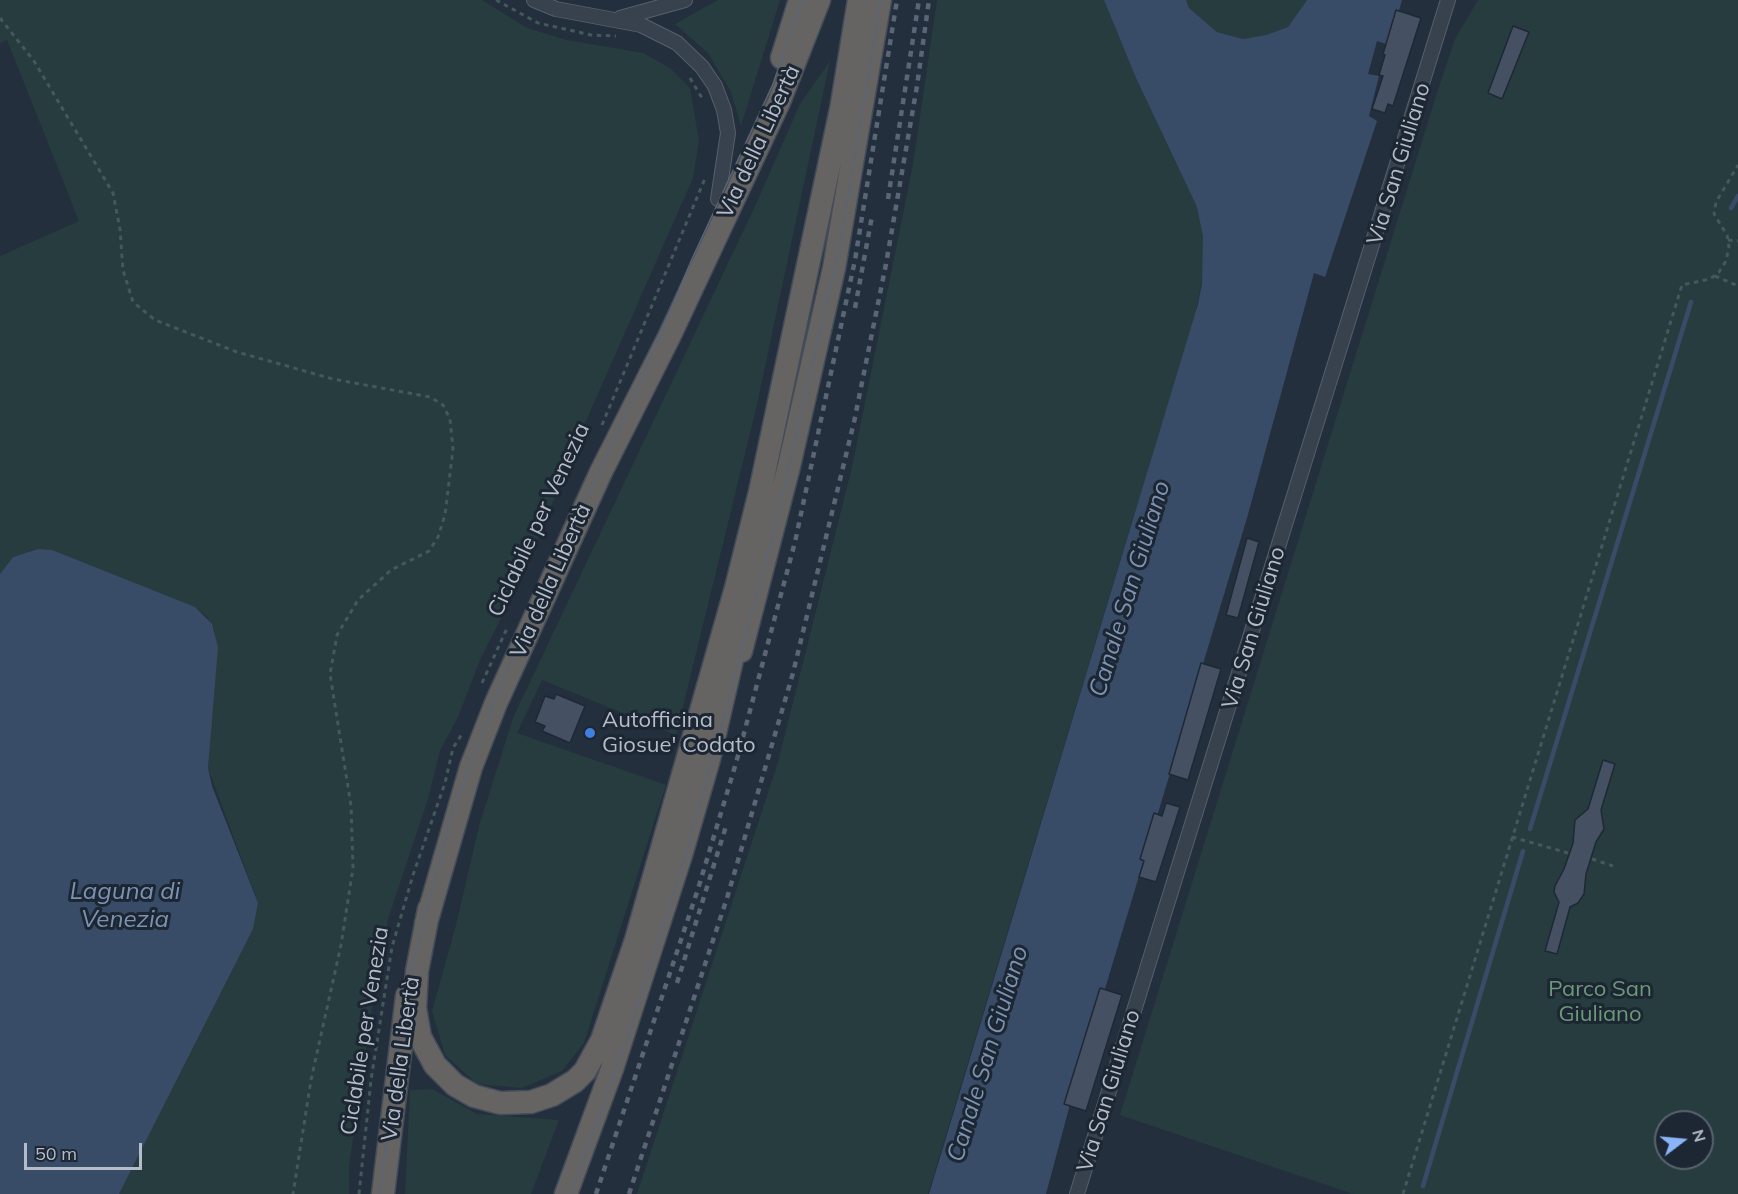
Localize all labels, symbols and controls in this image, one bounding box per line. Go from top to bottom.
street label: Via della Libertà [712,61,806,223]
street label: Via San Giuliano [1362,80,1436,248]
street label: Ciclabile per Venezia [483,419,595,621]
water label: Canale San Giuliano [1083,478,1177,700]
street label: Via della Libertà [505,500,597,662]
street label: Via San Giuliano [1217,544,1291,712]
place label: Autofficina Giosue' Codato [602,707,755,758]
marker: Autofficina Giosue' Codato [583,726,597,740]
water label: Laguna di Venezia [70,878,180,934]
street label: Ciclabile per Venezia [335,925,395,1137]
water label: Canale San Giuliano [941,943,1035,1165]
street label: Via della Libertà [376,975,426,1143]
park label: Parco San Giuliano [1548,976,1652,1028]
street label: Via San Giuliano [1072,1007,1146,1175]
north arrow [1654,1110,1714,1170]
text: N [1688,1127,1711,1144]
scale bar [27,1131,146,1169]
text: 50 m [35,1142,77,1165]

